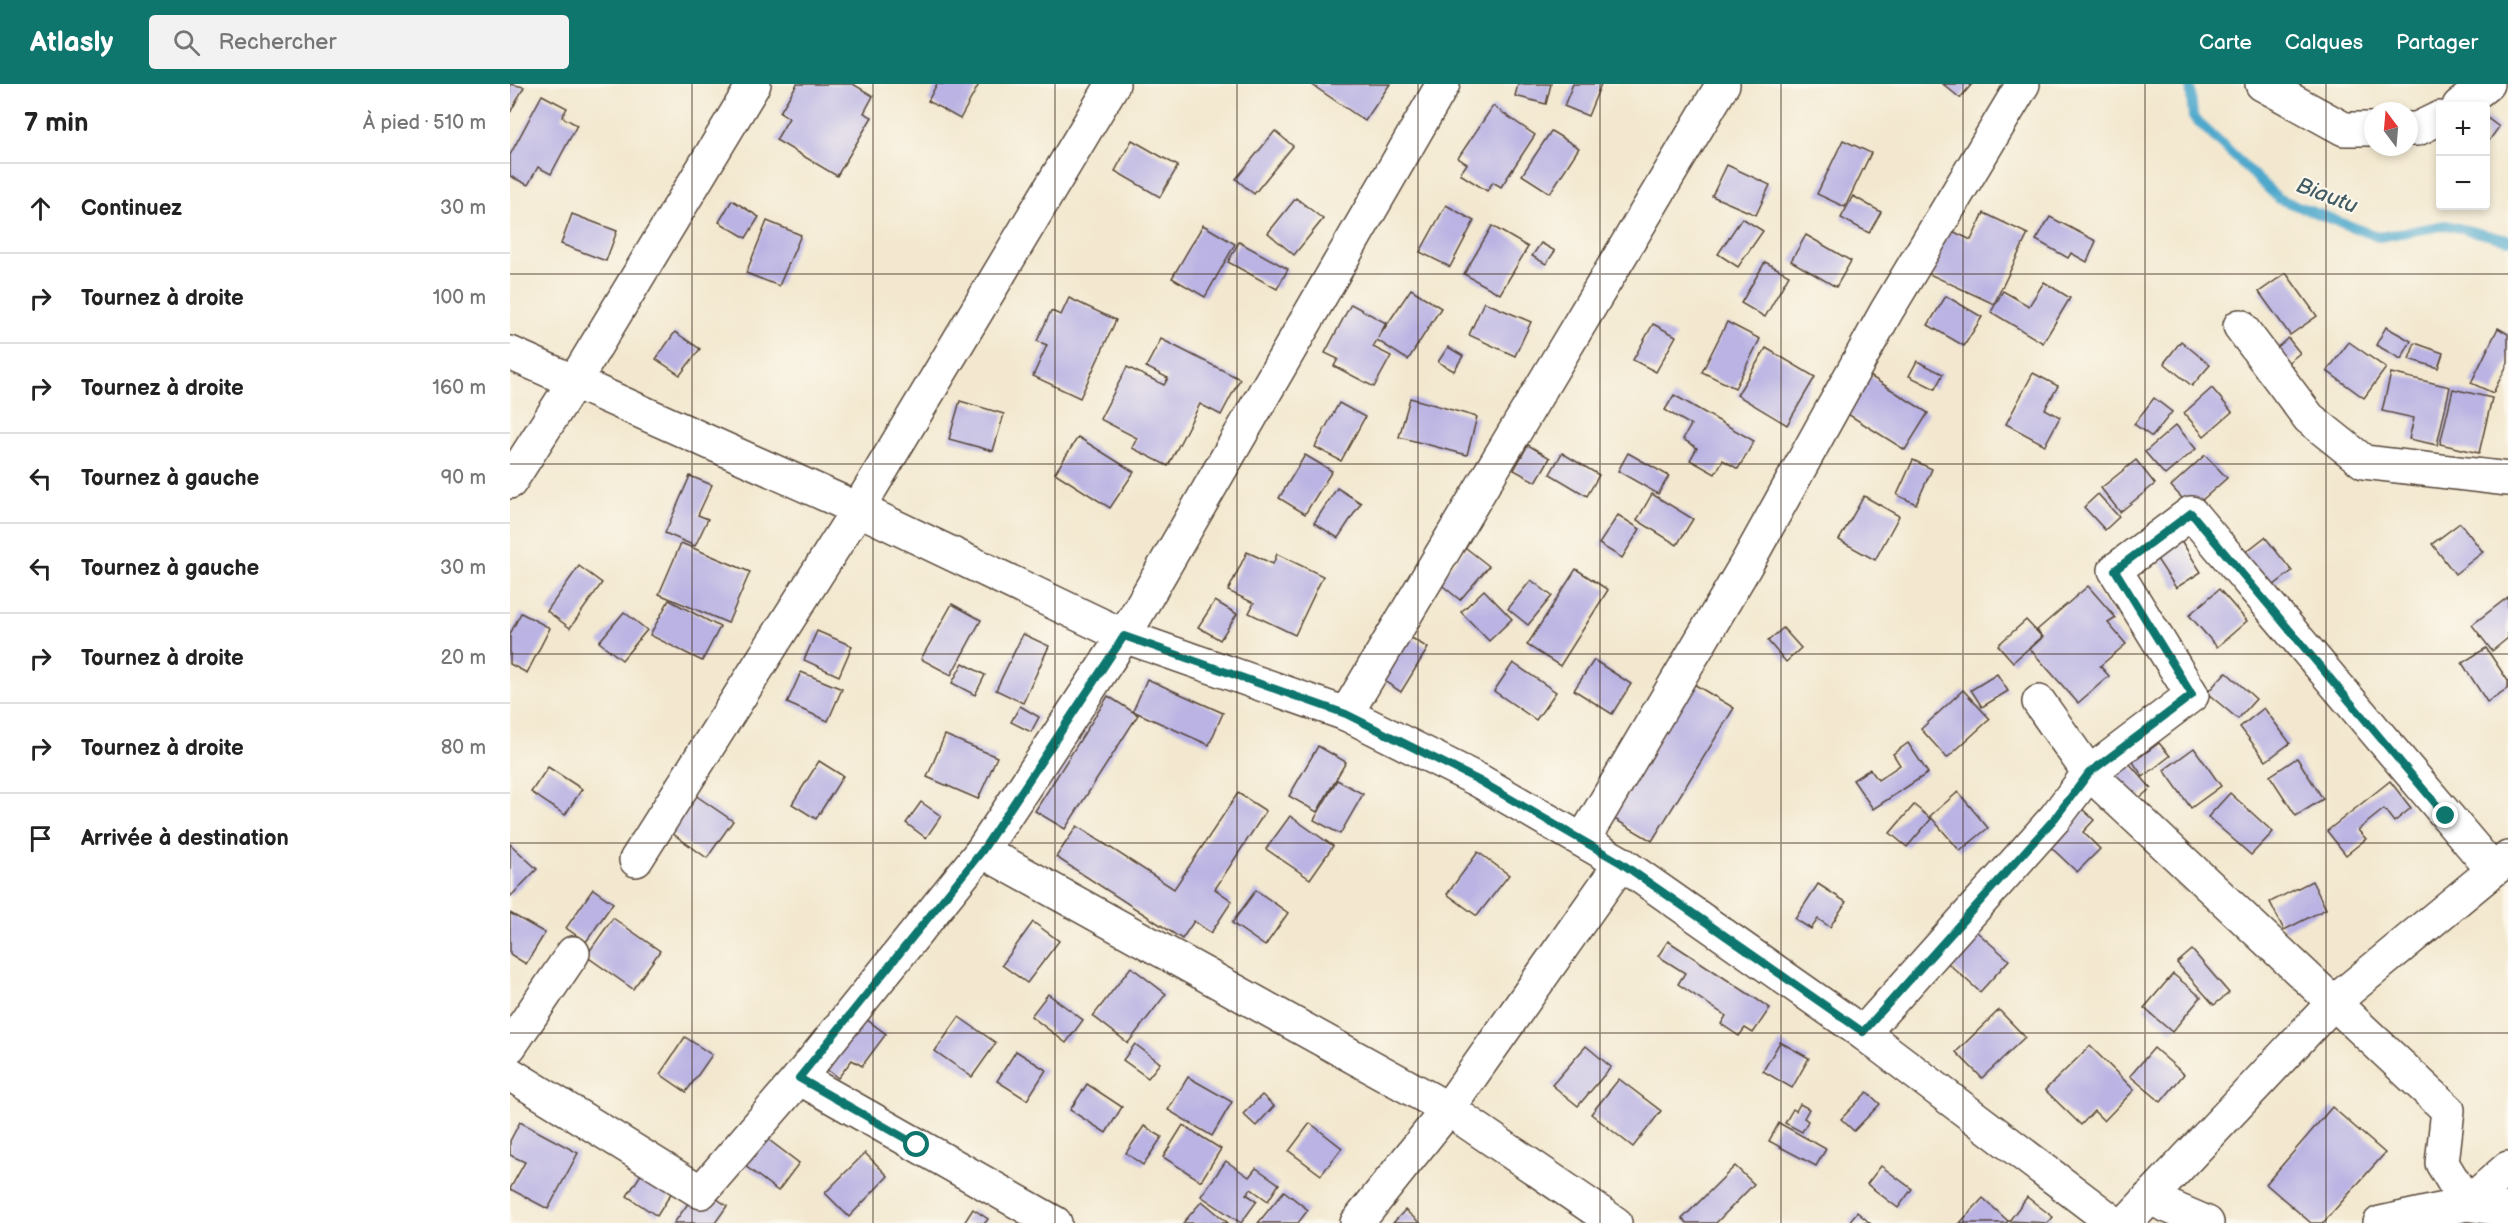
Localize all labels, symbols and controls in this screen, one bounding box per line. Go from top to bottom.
search box [149,15,569,69]
text: Atlasly [30,26,113,59]
icon: search [170,26,203,59]
text: Rechercher [218,29,336,56]
text: Carte [2199,30,2252,55]
text: Calques [2285,30,2363,55]
text: Partager [2396,30,2478,55]
north arrow [2364,102,2418,156]
map controls [2436,102,2490,210]
button: + [2436,102,2490,156]
text: 7 min [24,108,88,139]
text: À pied · 510 m [363,111,486,135]
button: − [2436,156,2490,210]
water label: Biautu [2293,172,2361,220]
icon: ahead [24,192,57,225]
text: Continuez [81,195,182,222]
text: 30 m [440,196,486,220]
icon: right [24,282,57,315]
text: Tournez à droite [81,285,244,312]
text: 100 m [433,286,486,310]
icon: right [24,372,57,405]
text: Tournez à droite [81,375,244,402]
text: 160 m [432,376,486,400]
icon: left [24,462,57,495]
text: Tournez à gauche [81,465,259,492]
text: 90 m [441,466,486,490]
icon: left [24,552,57,585]
text: Tournez à gauche [81,555,259,582]
text: 30 m [440,556,486,580]
icon: right [24,642,57,675]
text: Tournez à droite [81,645,244,672]
text: 20 m [441,646,486,670]
icon: right [24,732,57,765]
text: Tournez à droite [81,735,244,762]
text: 80 m [441,736,486,760]
route end [2432,802,2458,828]
icon: arrive [24,822,57,855]
text: Arrivée à destination [81,825,289,852]
route start [903,1131,929,1157]

